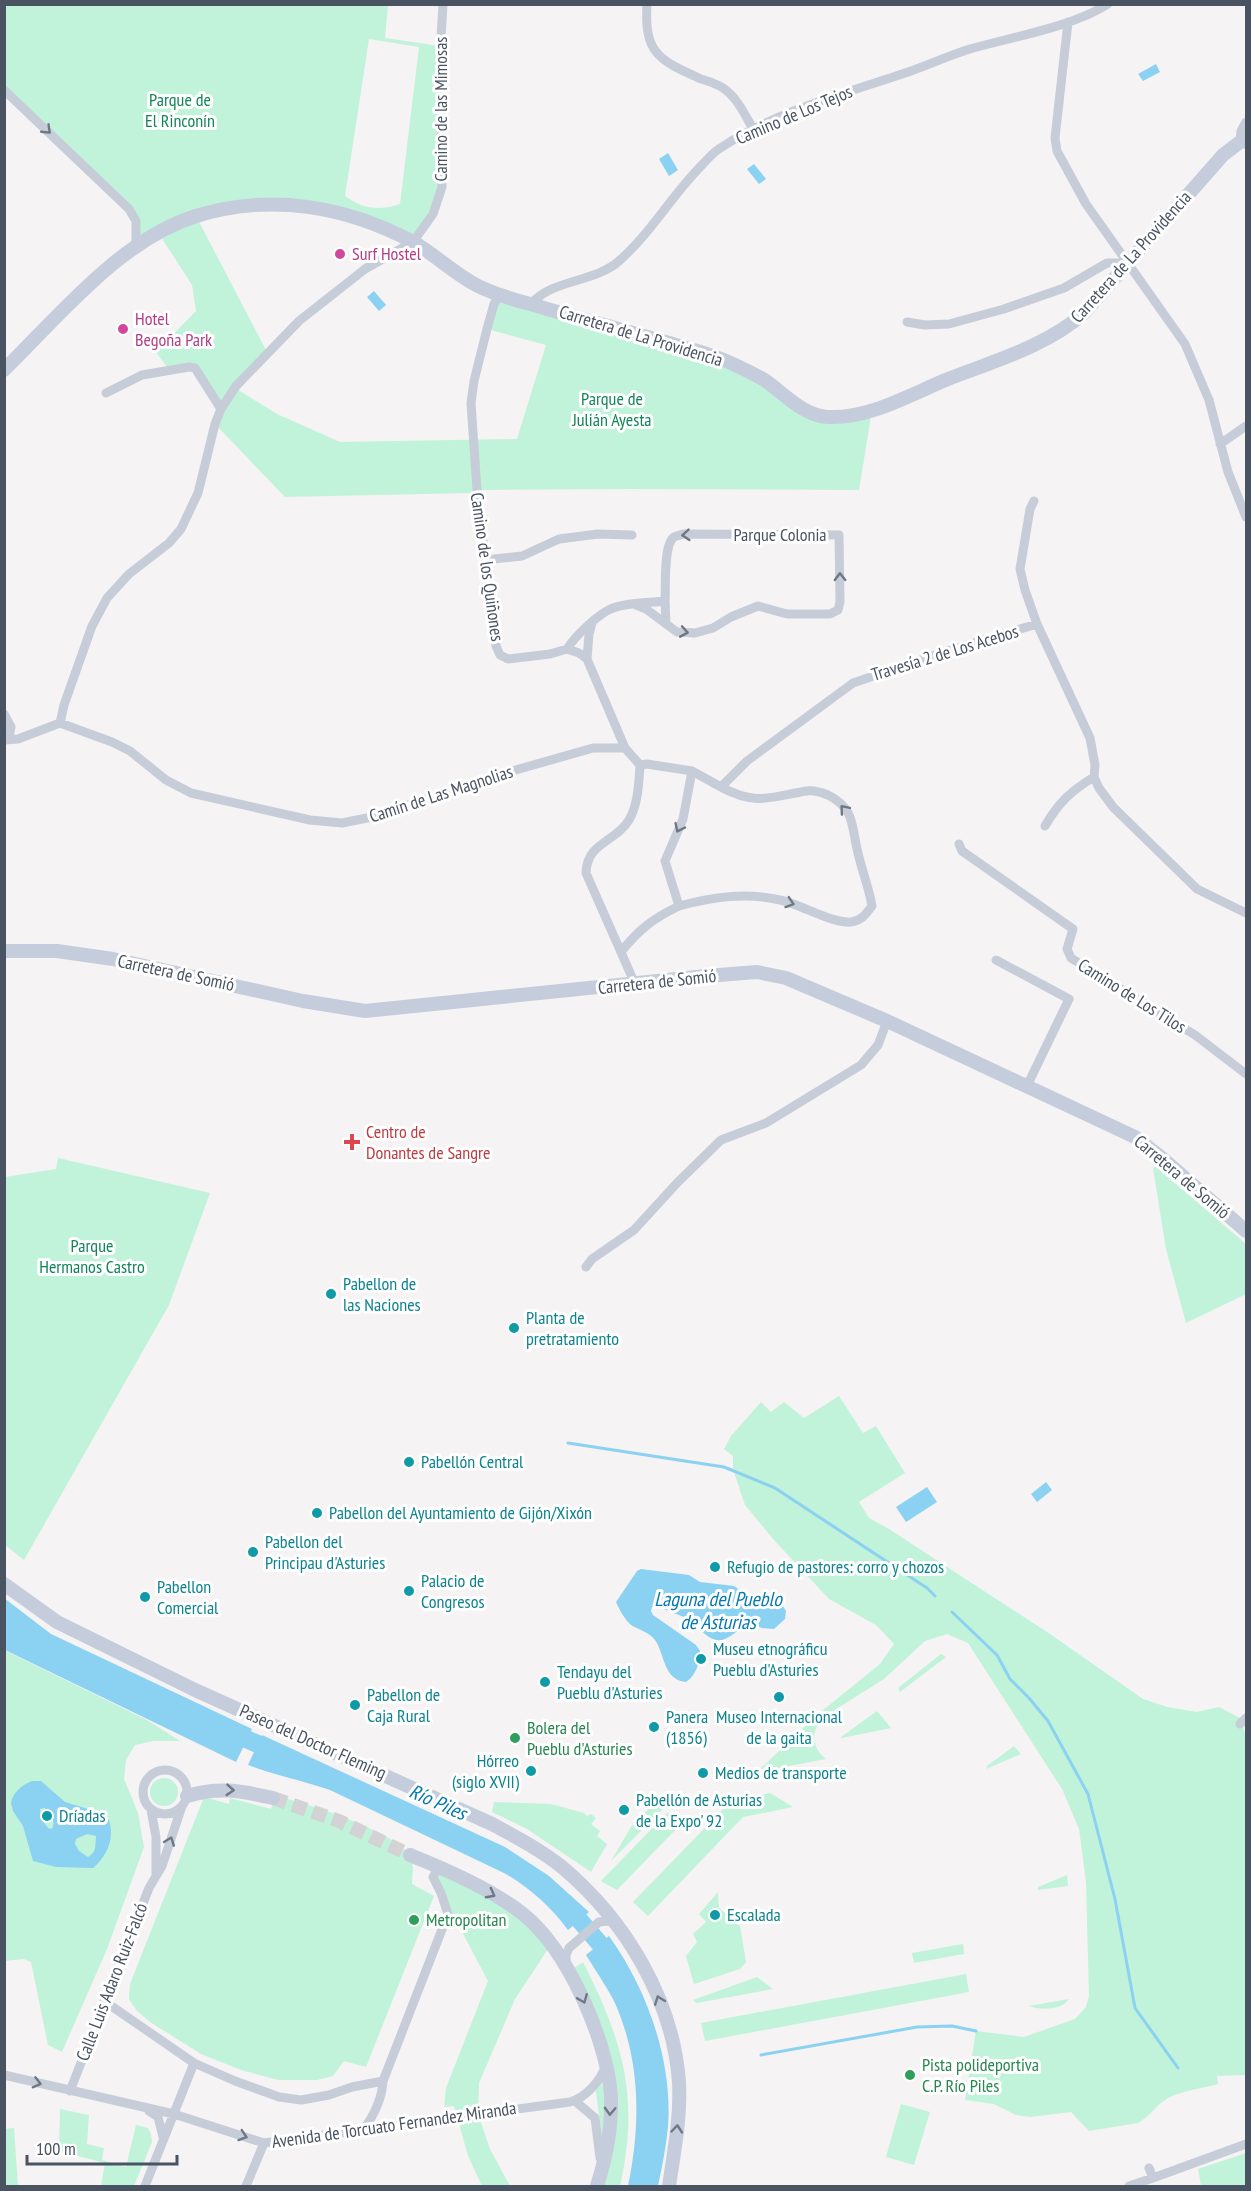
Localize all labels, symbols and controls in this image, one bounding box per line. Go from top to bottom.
street label: Camino de las Mimosas [429,37,452,181]
street label: Camino de Los Tejos [732,80,856,149]
park label: Parque de El Rinconín [145,88,215,132]
one-way arrow [39,123,50,134]
street label: Carretera de La Providencia [1065,186,1196,327]
place label: Surf Hostel [352,242,422,265]
marker: Surf Hostel [333,247,347,261]
street label: Carretera de La Providencia [557,300,726,371]
place label: Hotel Begoña Park [135,307,212,351]
marker: Hotel Begoña Park [116,322,130,336]
park label: Parque de Julián Ayesta [571,387,652,431]
street label: Camino de los Quiñones [466,491,509,643]
street label: Parque Colonia [733,523,827,546]
one-way arrow [682,528,691,541]
one-way arrow [834,573,846,582]
street label: Travesía 2 de Los Acebos [869,619,1021,686]
one-way arrow [680,625,689,637]
street label: Camín de Las Magnolias [366,760,515,828]
one-way arrow [841,805,852,816]
one-way arrow [674,821,686,832]
one-way arrow [784,896,795,908]
street label: Carretera de Somió [116,949,237,996]
street label: Camino de Los Tilos [1074,953,1191,1038]
street label: Carretera de Somió [597,964,717,999]
place label: Centro de Donantes de Sangre [366,1120,490,1164]
street label: Carretera de Somió [1129,1130,1235,1224]
marker: Centro de Donantes de Sangre [343,1133,361,1151]
park label: Parque Hermanos Castro [39,1234,145,1278]
place label: Pabellon de las Naciones [343,1272,421,1316]
marker: Pabellon de las Naciones [324,1287,338,1301]
place label: Planta de pretratamiento [526,1306,619,1350]
marker: Planta de pretratamiento [507,1321,521,1335]
place label: Pabellón Central [421,1450,524,1473]
marker: Pabellón Central [402,1455,416,1469]
place label: Pabellon del Ayuntamiento de Gijón/Xixón [329,1501,592,1524]
marker: Pabellon del Ayuntamiento de Gijón/Xixón [310,1506,324,1520]
place label: Pabellon del Principau d'Asturies [265,1530,385,1574]
marker: Pabellon del Principau d'Asturies [246,1545,260,1559]
place label: Refugio de pastores: corro y chozos [727,1555,944,1578]
marker: Refugio de pastores: corro y chozos [708,1560,722,1574]
place label: Palacio de Congresos [421,1569,485,1613]
place label: Pabellon Comercial [157,1575,219,1619]
marker: Palacio de Congresos [402,1584,416,1598]
water label: Laguna del Pueblo de Asturias [654,1586,783,1635]
marker: Pabellon Comercial [138,1590,152,1604]
place label: Museu etnográficu Pueblu d'Asturies [713,1637,827,1681]
marker: Museu etnográficu Pueblu d'Asturies [694,1652,708,1666]
place label: Tendayu del Pueblu d'Asturies [557,1660,663,1704]
marker: Tendayu del Pueblu d'Asturies [538,1675,552,1689]
place label: Pabellon de Caja Rural [367,1683,440,1727]
marker: Museo Internacional de la gaita [772,1690,786,1704]
marker: Pabellon de Caja Rural [348,1698,362,1712]
street label: Paseo del Doctor Fleming [236,1699,390,1784]
place label: Panera (1856) [666,1705,708,1749]
place label: Museo Internacional de la gaita [716,1705,843,1749]
place label: Bolera del Pueblu d'Asturies [527,1716,633,1760]
marker: Panera (1856) [647,1720,661,1734]
marker: Bolera del Pueblu d'Asturies [508,1731,522,1745]
place label: Hórreo (siglo XVII) [452,1749,520,1793]
place label: Medios de transporte [715,1761,847,1784]
marker: Hórreo (siglo XVII) [524,1764,538,1778]
marker: Medios de transporte [696,1766,710,1780]
water label: Río Piles [405,1778,473,1827]
one-way arrow [226,1784,235,1797]
place label: Pabellón de Asturias de la Expo' 92 [636,1788,762,1832]
marker: Pabellón de Asturias de la Expo' 92 [617,1803,631,1817]
place label: Dríadas [59,1804,106,1827]
marker: Dríadas [40,1809,54,1823]
one-way arrow [163,1836,176,1847]
one-way arrow [485,1887,495,1898]
street label: Calle Luis Adaro Ruiz-Falcó [71,1899,152,2064]
place label: Escalada [727,1903,781,1926]
place label: Metropolitan [426,1908,506,1931]
marker: Escalada [708,1908,722,1922]
marker: Metropolitan [407,1913,421,1927]
one-way arrow [576,1993,588,2004]
one-way arrow [653,1995,666,2005]
place label: Pista polideportiva C.P. Río Piles [922,2053,1039,2097]
marker: Pista polideportiva C.P. Río Piles [903,2068,917,2082]
one-way arrow [32,2076,42,2089]
street label: Avenida de Torcuato Fernandez Miranda [270,2096,518,2153]
one-way arrow [604,2107,616,2116]
one-way arrow [670,2124,683,2133]
scale bar [27,2128,177,2166]
one-way arrow [237,2129,248,2141]
text: 100 m [36,2137,76,2160]

